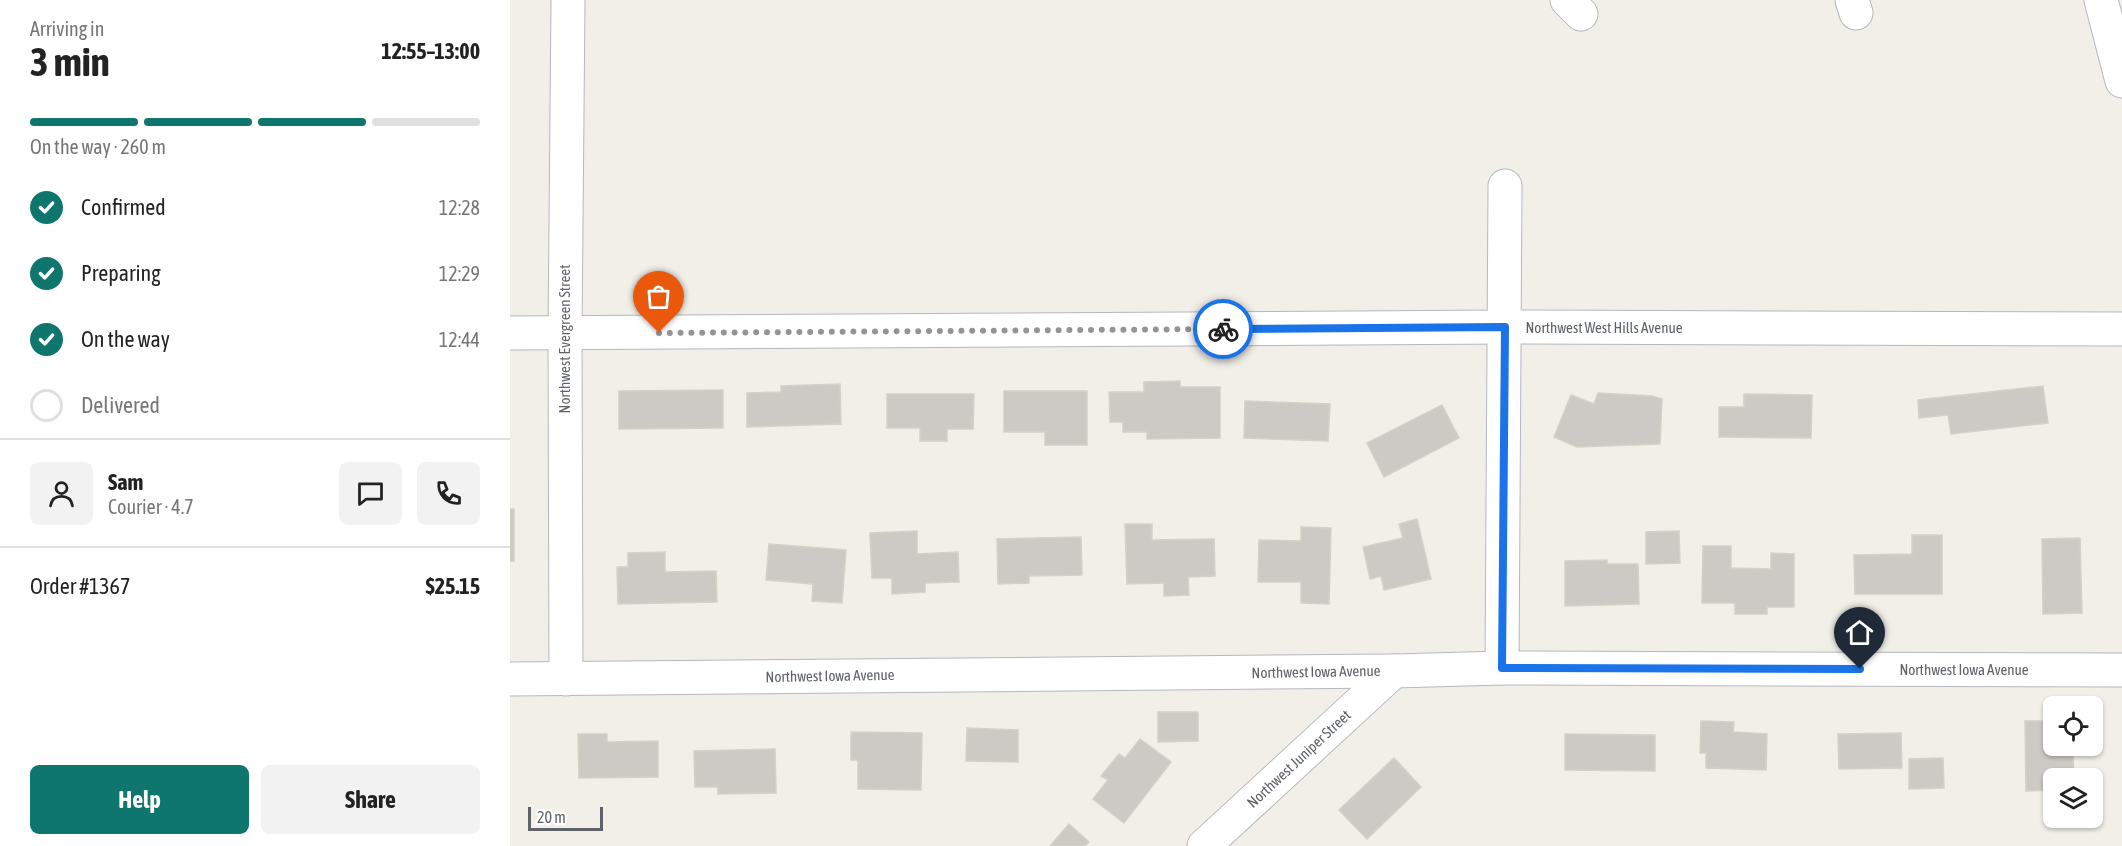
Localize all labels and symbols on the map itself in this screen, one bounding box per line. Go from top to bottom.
street label: Northwest Evergreen Street [556,265,573,413]
pin [633,271,684,333]
courier [1193,299,1253,359]
street label: Northwest West Hills Avenue [1526,319,1683,336]
pin [1834,607,1885,669]
street label: Northwest Iowa Avenue [1899,661,2029,678]
street label: Northwest Iowa Avenue [1251,662,1381,681]
street label: Northwest Iowa Avenue [765,666,895,685]
street label: Northwest Juniper Street [1243,706,1354,811]
scale bar [528,804,603,832]

